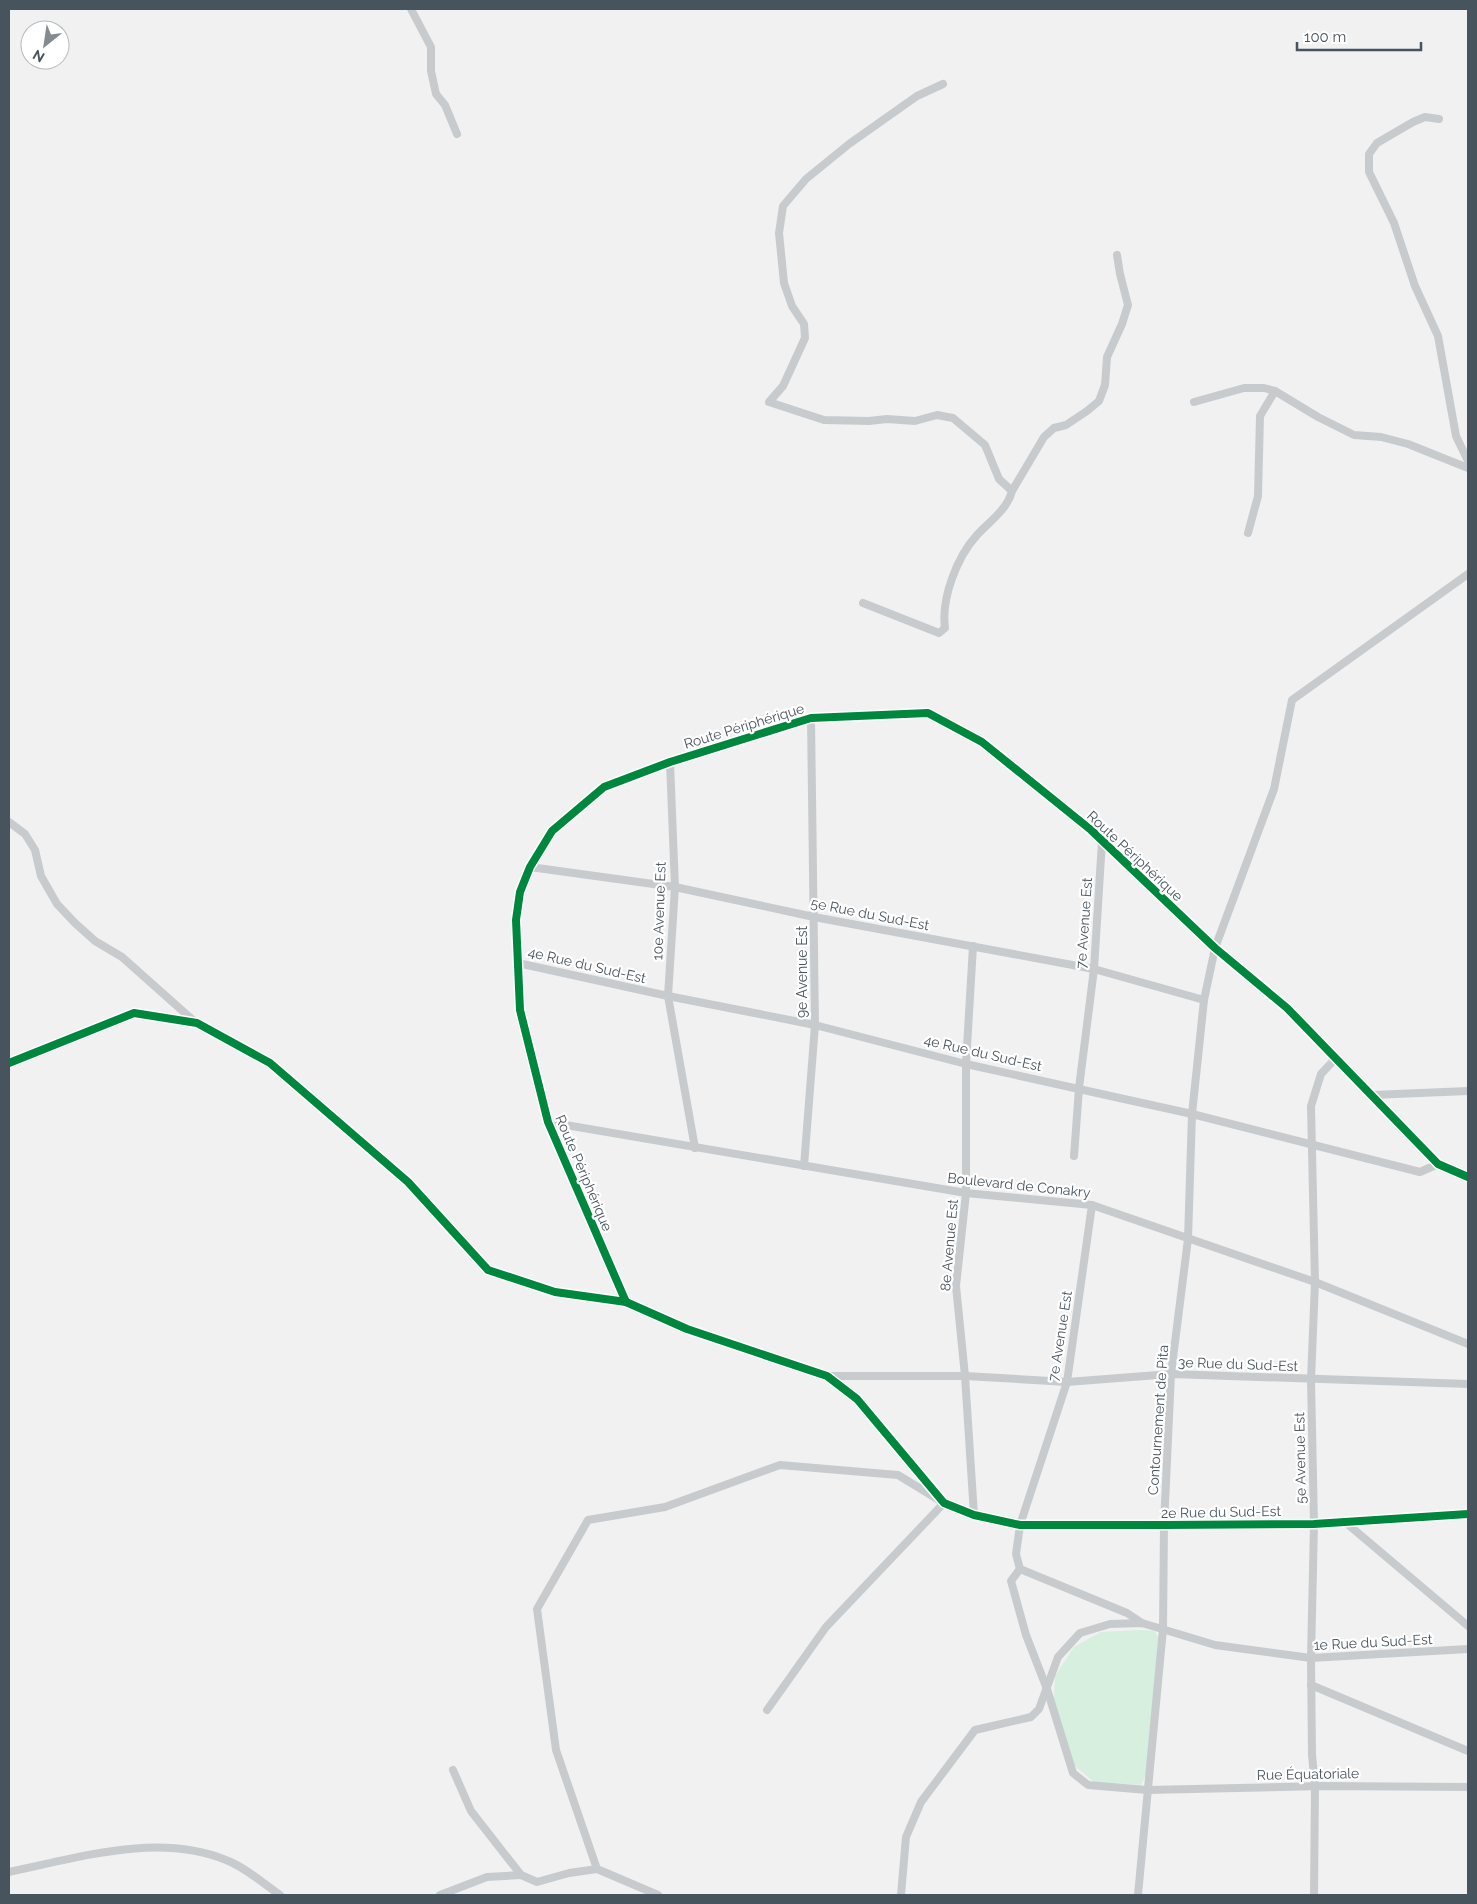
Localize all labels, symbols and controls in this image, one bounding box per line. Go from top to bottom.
north arrow [20,20,70,70]
scale bar [1297,20,1421,52]
text: 100 m [1304,28,1346,46]
text: N [30,47,47,66]
street label: Route Périphérique [682,700,806,752]
street label: Route Périphérique [1084,808,1186,904]
street label: 10e Avenue Est [649,861,669,961]
street label: 7e Avenue Est [1073,877,1095,969]
street label: 5e Rue du Sud-Est [809,895,931,933]
street label: 9e Avenue Est [794,926,810,1018]
street label: 4e Rue du Sud-Est [526,944,648,986]
street label: 4e Rue du Sud-Est [922,1032,1044,1074]
street label: Route Périphérique [552,1112,616,1234]
street label: Boulevard de Conakry [947,1170,1092,1201]
street label: 8e Avenue Est [937,1198,961,1292]
street label: 7e Avenue Est [1045,1289,1075,1382]
street label: Contournement de Pita [1145,1344,1171,1496]
street label: 3e Rue du Sud-Est [1178,1354,1299,1374]
street label: 5e Avenue Est [1291,1412,1309,1504]
street label: 2e Rue du Sud-Est [1161,1503,1282,1521]
street label: 1e Rue du Sud-Est [1313,1631,1433,1653]
street label: Rue Équatoriale [1257,1764,1359,1783]

